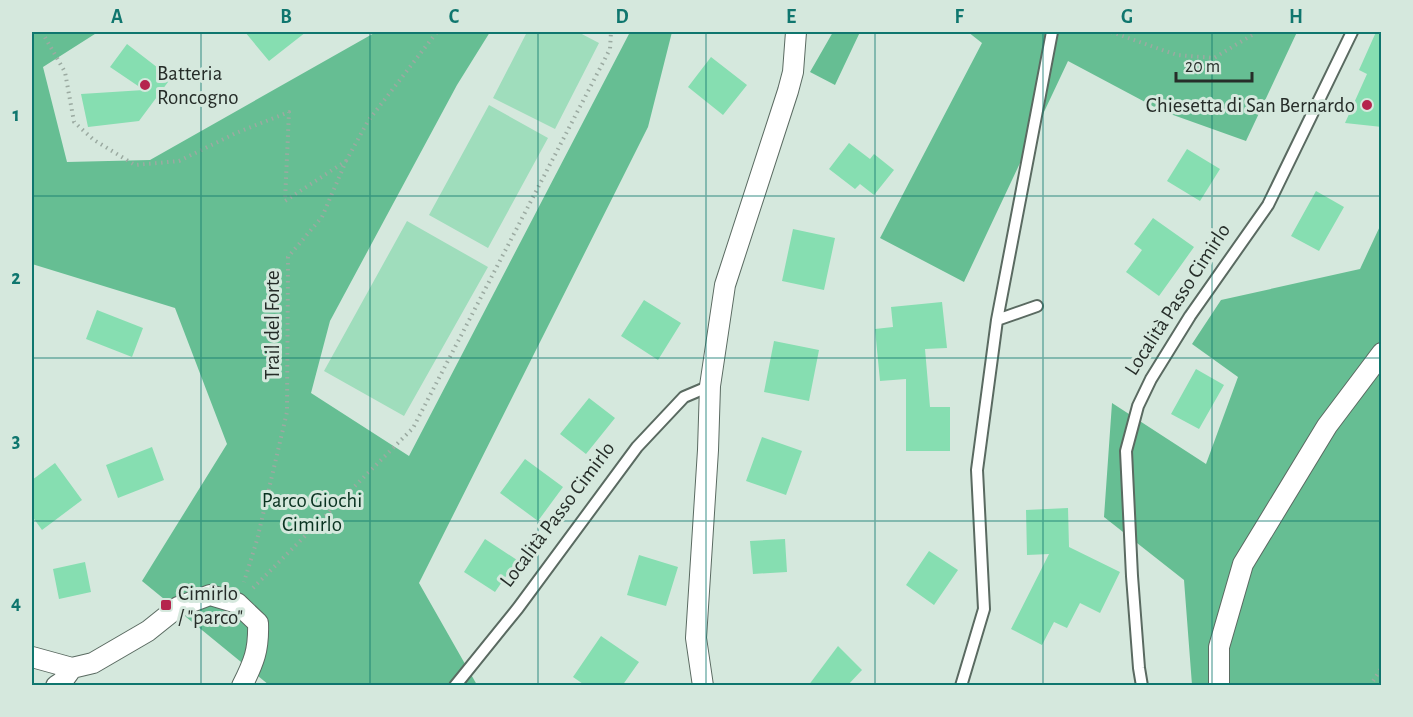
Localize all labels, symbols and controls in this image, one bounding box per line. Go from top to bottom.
text: A [111,7,123,27]
text: B [280,7,292,27]
text: C [449,7,460,27]
text: D [615,7,629,27]
text: E [786,7,796,27]
text: F [954,7,964,27]
text: G [1121,7,1133,27]
text: H [1289,7,1303,27]
scale bar [1176,45,1252,83]
text: 20 m [1185,58,1220,76]
place label: Batteria Roncogno [157,63,239,108]
marker: Batteria Roncogno [138,78,152,92]
place label: Chiesetta di San Bernardo [1146,95,1355,116]
marker: Chiesetta di San Bernardo [1360,98,1374,112]
text: 1 [12,105,20,125]
street label: Località Passo Cimirlo [1121,220,1234,379]
text: 2 [11,268,21,288]
street label: Trail del Forte [262,270,283,380]
text: 3 [12,431,20,451]
street label: Località Passo Cimirlo [496,438,619,591]
park label: Parco Giochi Cimirlo [262,490,362,535]
place label: Cimirlo / "parco" [178,583,243,628]
text: 4 [11,593,21,613]
marker: Cimirlo / "parco" [159,598,173,612]

